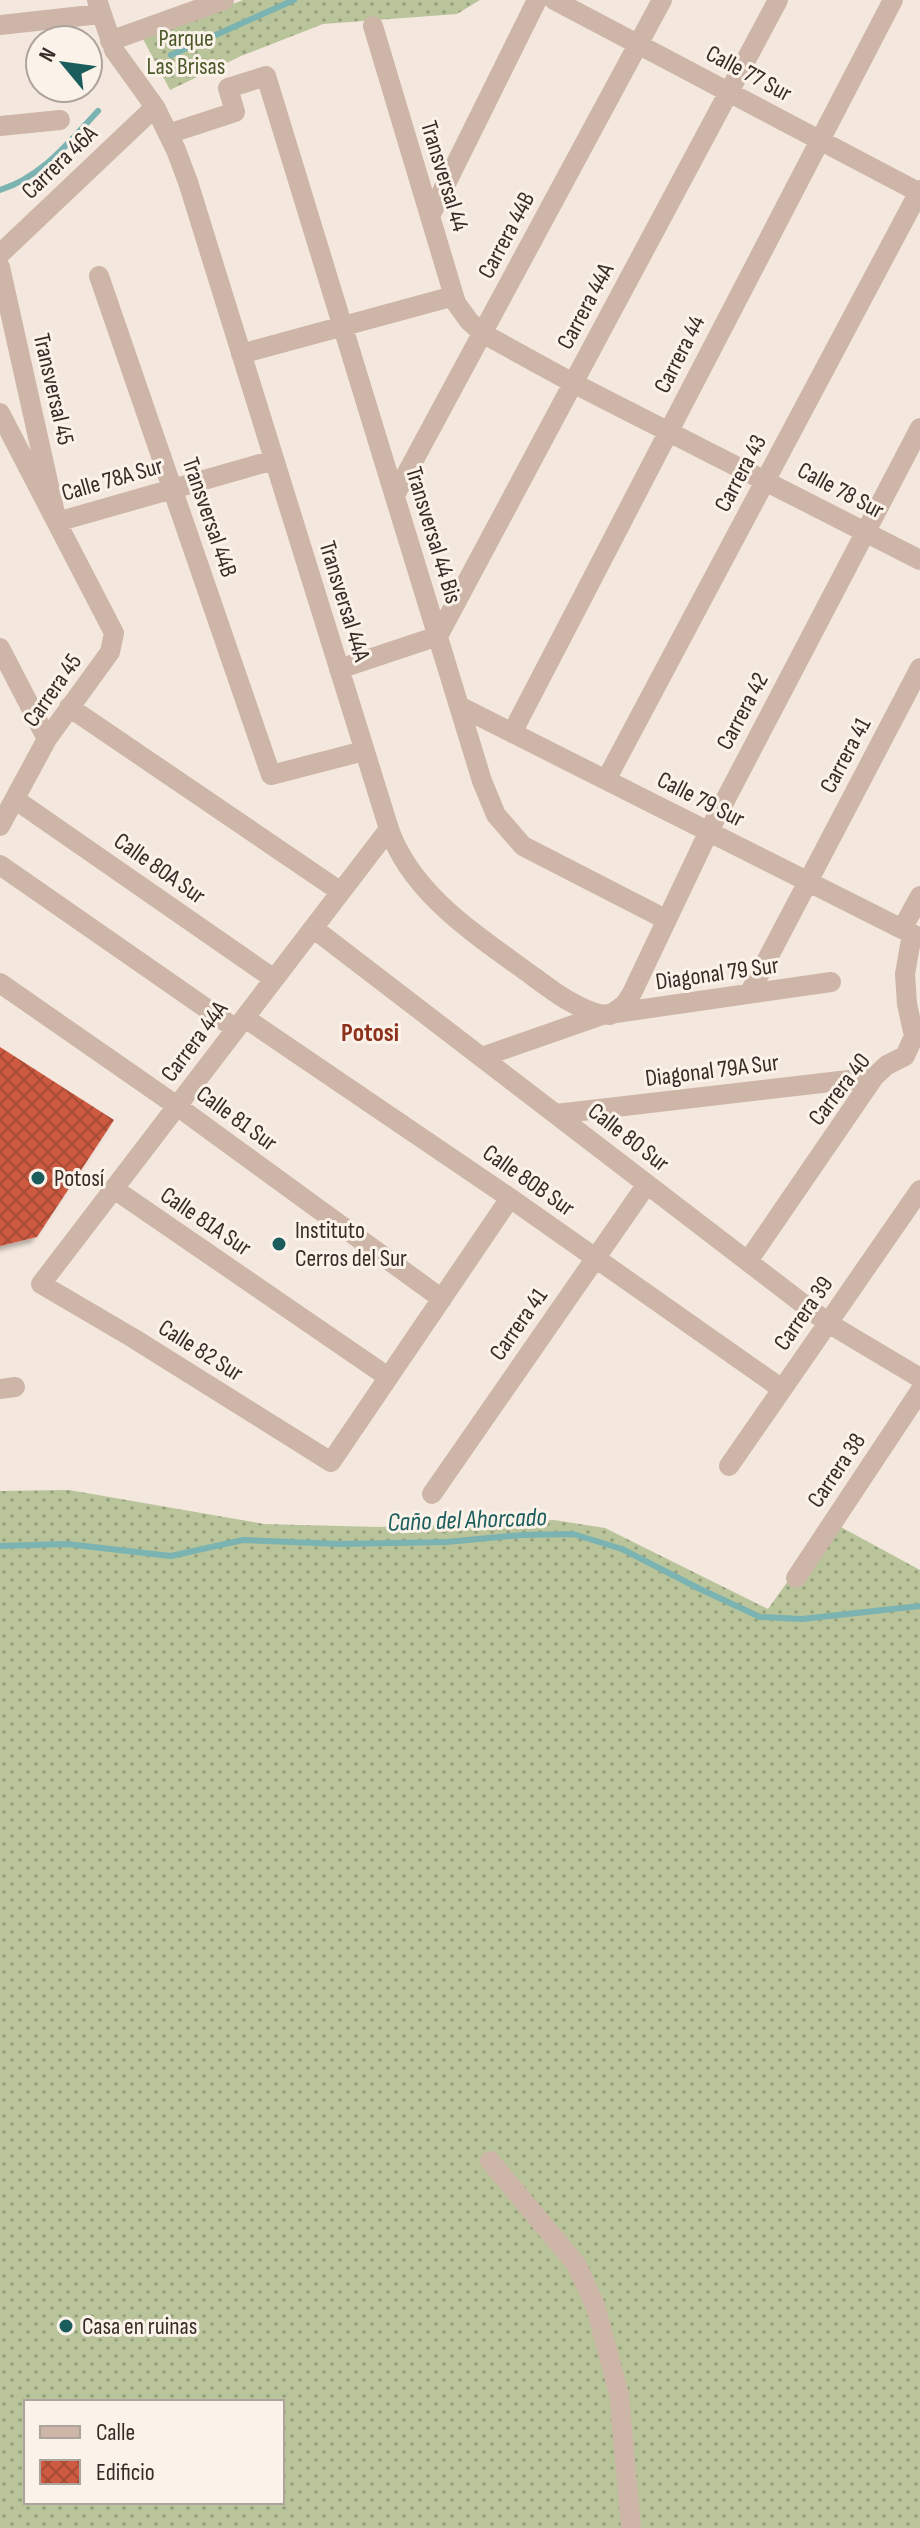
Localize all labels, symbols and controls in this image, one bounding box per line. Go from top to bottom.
north arrow [24,24,104,104]
park label: Parque Las Brisas [147,24,225,81]
street label: Calle 77 Sur [701,39,797,108]
text: N [33,43,62,67]
street label: Transversal 44 [414,117,475,235]
street label: Carrera 46A [16,119,104,205]
street label: Carrera 44B [472,187,541,284]
street label: Carrera 44A [551,258,621,354]
street label: Carrera 44 [648,311,711,398]
street label: Transversal 45 [27,331,80,448]
street label: Carrera 43 [708,430,773,517]
street label: Calle 78A Sur [58,451,166,508]
street label: Transversal 44B [176,453,244,581]
street label: Calle 78 Sur [793,456,889,525]
street label: Transversal 44 Bis [399,463,468,607]
street label: Transversal 44A [312,537,377,665]
street label: Carrera 45 [17,648,88,733]
street label: Carrera 42 [710,668,775,755]
street label: Carrera 41 [813,712,878,798]
street label: Calle 79 Sur [652,765,749,834]
street label: Calle 80A Sur [108,826,211,911]
street label: Diagonal 79 Sur [654,950,781,996]
street label: Carrera 44A [155,995,235,1087]
district label: Potosi [341,1018,399,1049]
street label: Carrera 40 [802,1047,877,1131]
street label: Diagonal 79A Sur [644,1048,781,1093]
street label: Calle 81 Sur [191,1079,283,1157]
street label: Calle 80 Sur [582,1097,675,1178]
street label: Calle 80B Sur [477,1138,580,1223]
place label: Potosí [54,1164,105,1193]
marker: Potosí [29,1169,47,1187]
street label: Calle 81A Sur [155,1180,257,1262]
place label: Instituto Cerros del Sur [295,1216,407,1273]
marker: Instituto Cerros del Sur [270,1235,288,1253]
street label: Carrera 39 [768,1271,839,1356]
street label: Carrera 41 [483,1282,554,1366]
street label: Calle 82 Sur [153,1313,249,1388]
street label: Carrera 38 [801,1428,872,1513]
water label: Caño del Ahorcado [387,1502,548,1539]
place label: Casa en ruinas [82,2312,197,2341]
marker: Casa en ruinas [57,2317,75,2335]
legend [24,2400,284,2504]
text: Calle [96,2418,135,2447]
text: Edificio [96,2458,155,2487]

